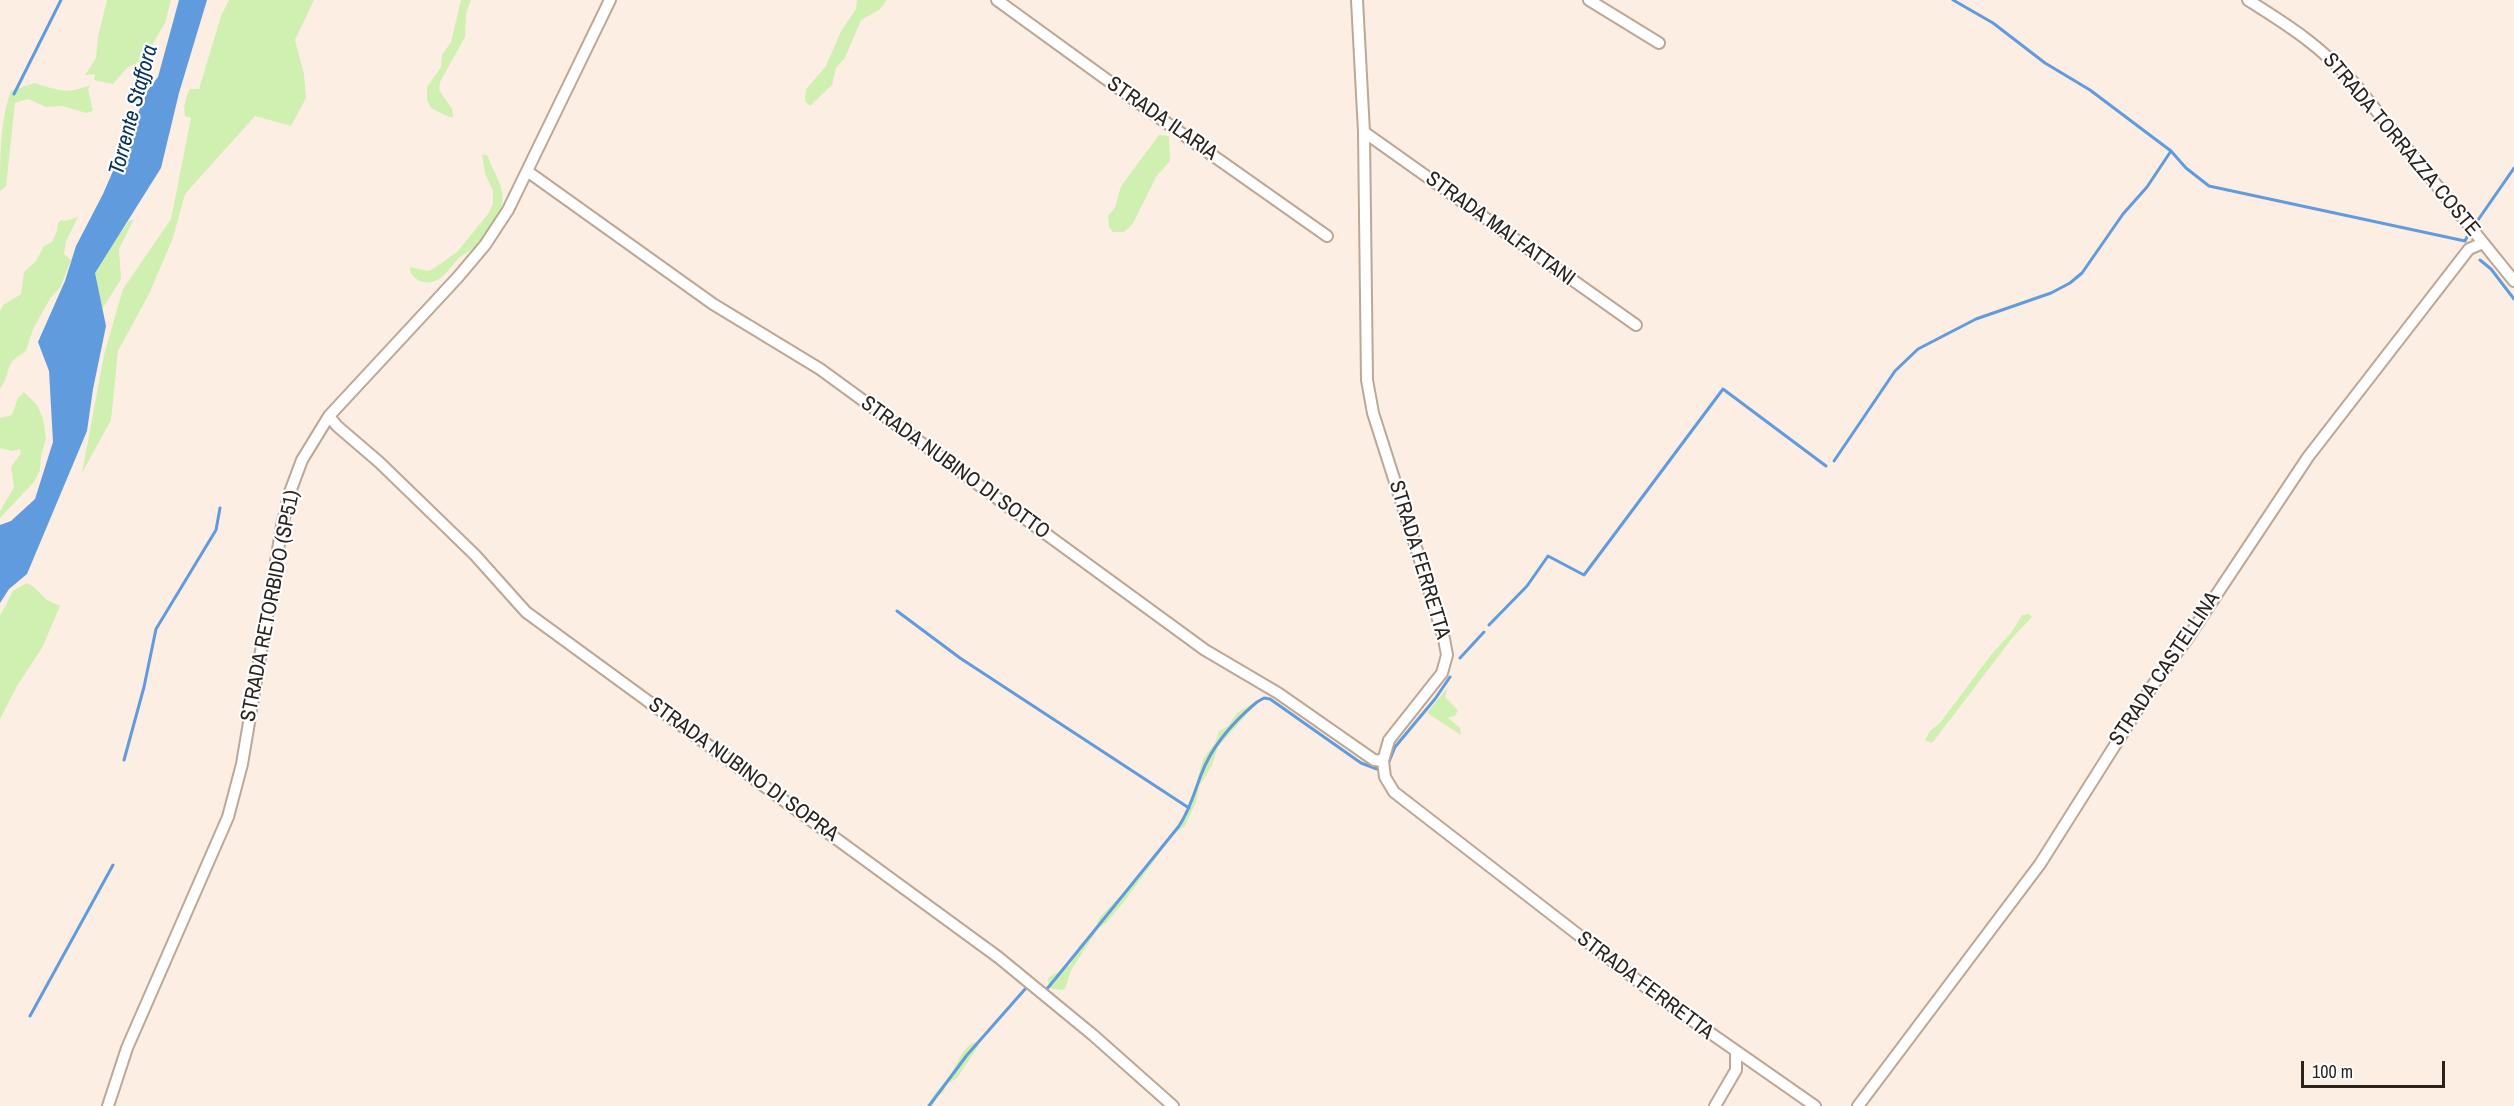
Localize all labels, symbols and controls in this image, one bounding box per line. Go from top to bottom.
water label: Torrente Staffora [104,42,164,178]
street label: STRADA TORRAZZA COSTE [2317,48,2485,242]
street label: STRADA ILARIA [1102,72,1222,166]
street label: STRADA MALFATTANI [1420,166,1580,292]
street label: STRADA NUBINO DI SOTTO [856,391,1054,545]
street label: STRADA FERRETTA [1383,478,1455,642]
street label: STRADA RETORBIDO (SP51) [236,488,306,724]
street label: STRADA CASTELLINA [2104,587,2226,751]
street label: STRADA NUBINO DI SOPRA [643,693,843,847]
street label: STRADA FERRETTA [1572,927,1718,1045]
scale bar [2304,1049,2448,1087]
text: 100 m [2312,1059,2353,1084]

